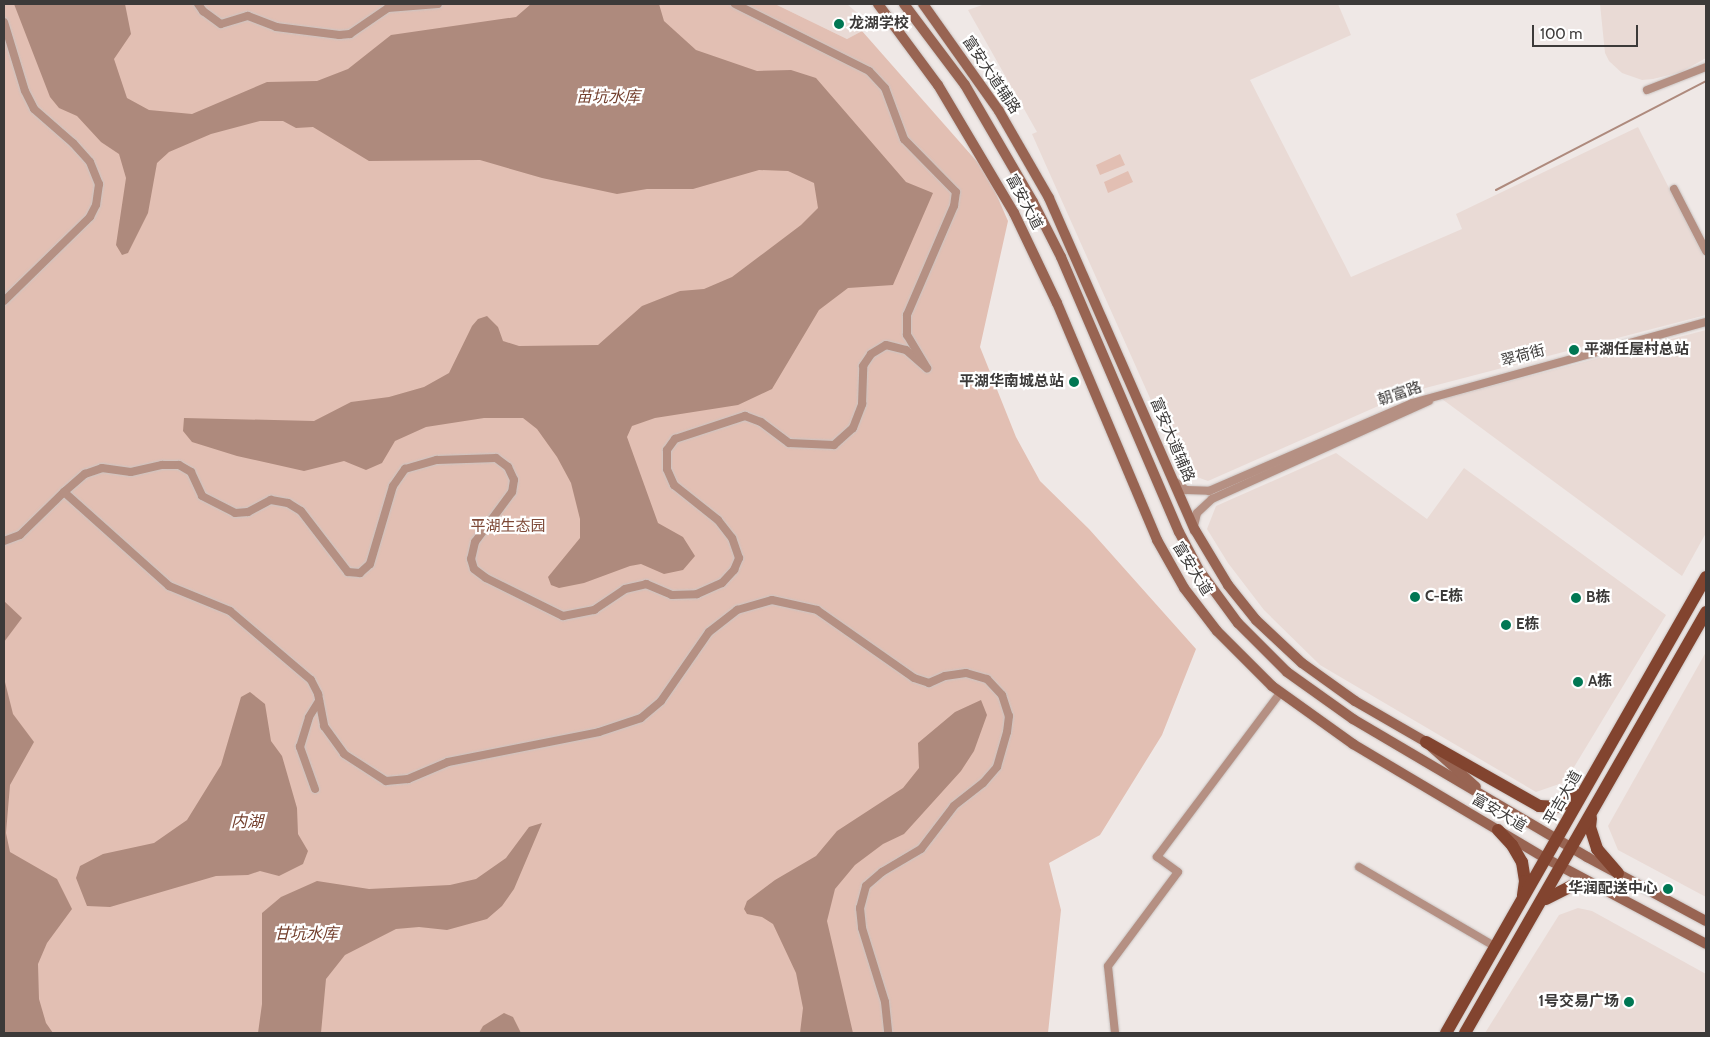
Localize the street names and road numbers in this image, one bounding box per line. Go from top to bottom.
street label: 富安大道辅路 [958,33,1024,117]
street label: 富安大道 [1002,171,1046,233]
street label: 翠荷街 [1499,341,1547,371]
street label: 朝富路 [1376,378,1424,410]
street label: 富安大道辅路 [1146,395,1198,485]
street label: 富安大道 [1168,539,1216,599]
street label: 平吉大道 [1540,768,1586,828]
street label: 富安大道 [1469,790,1529,836]

